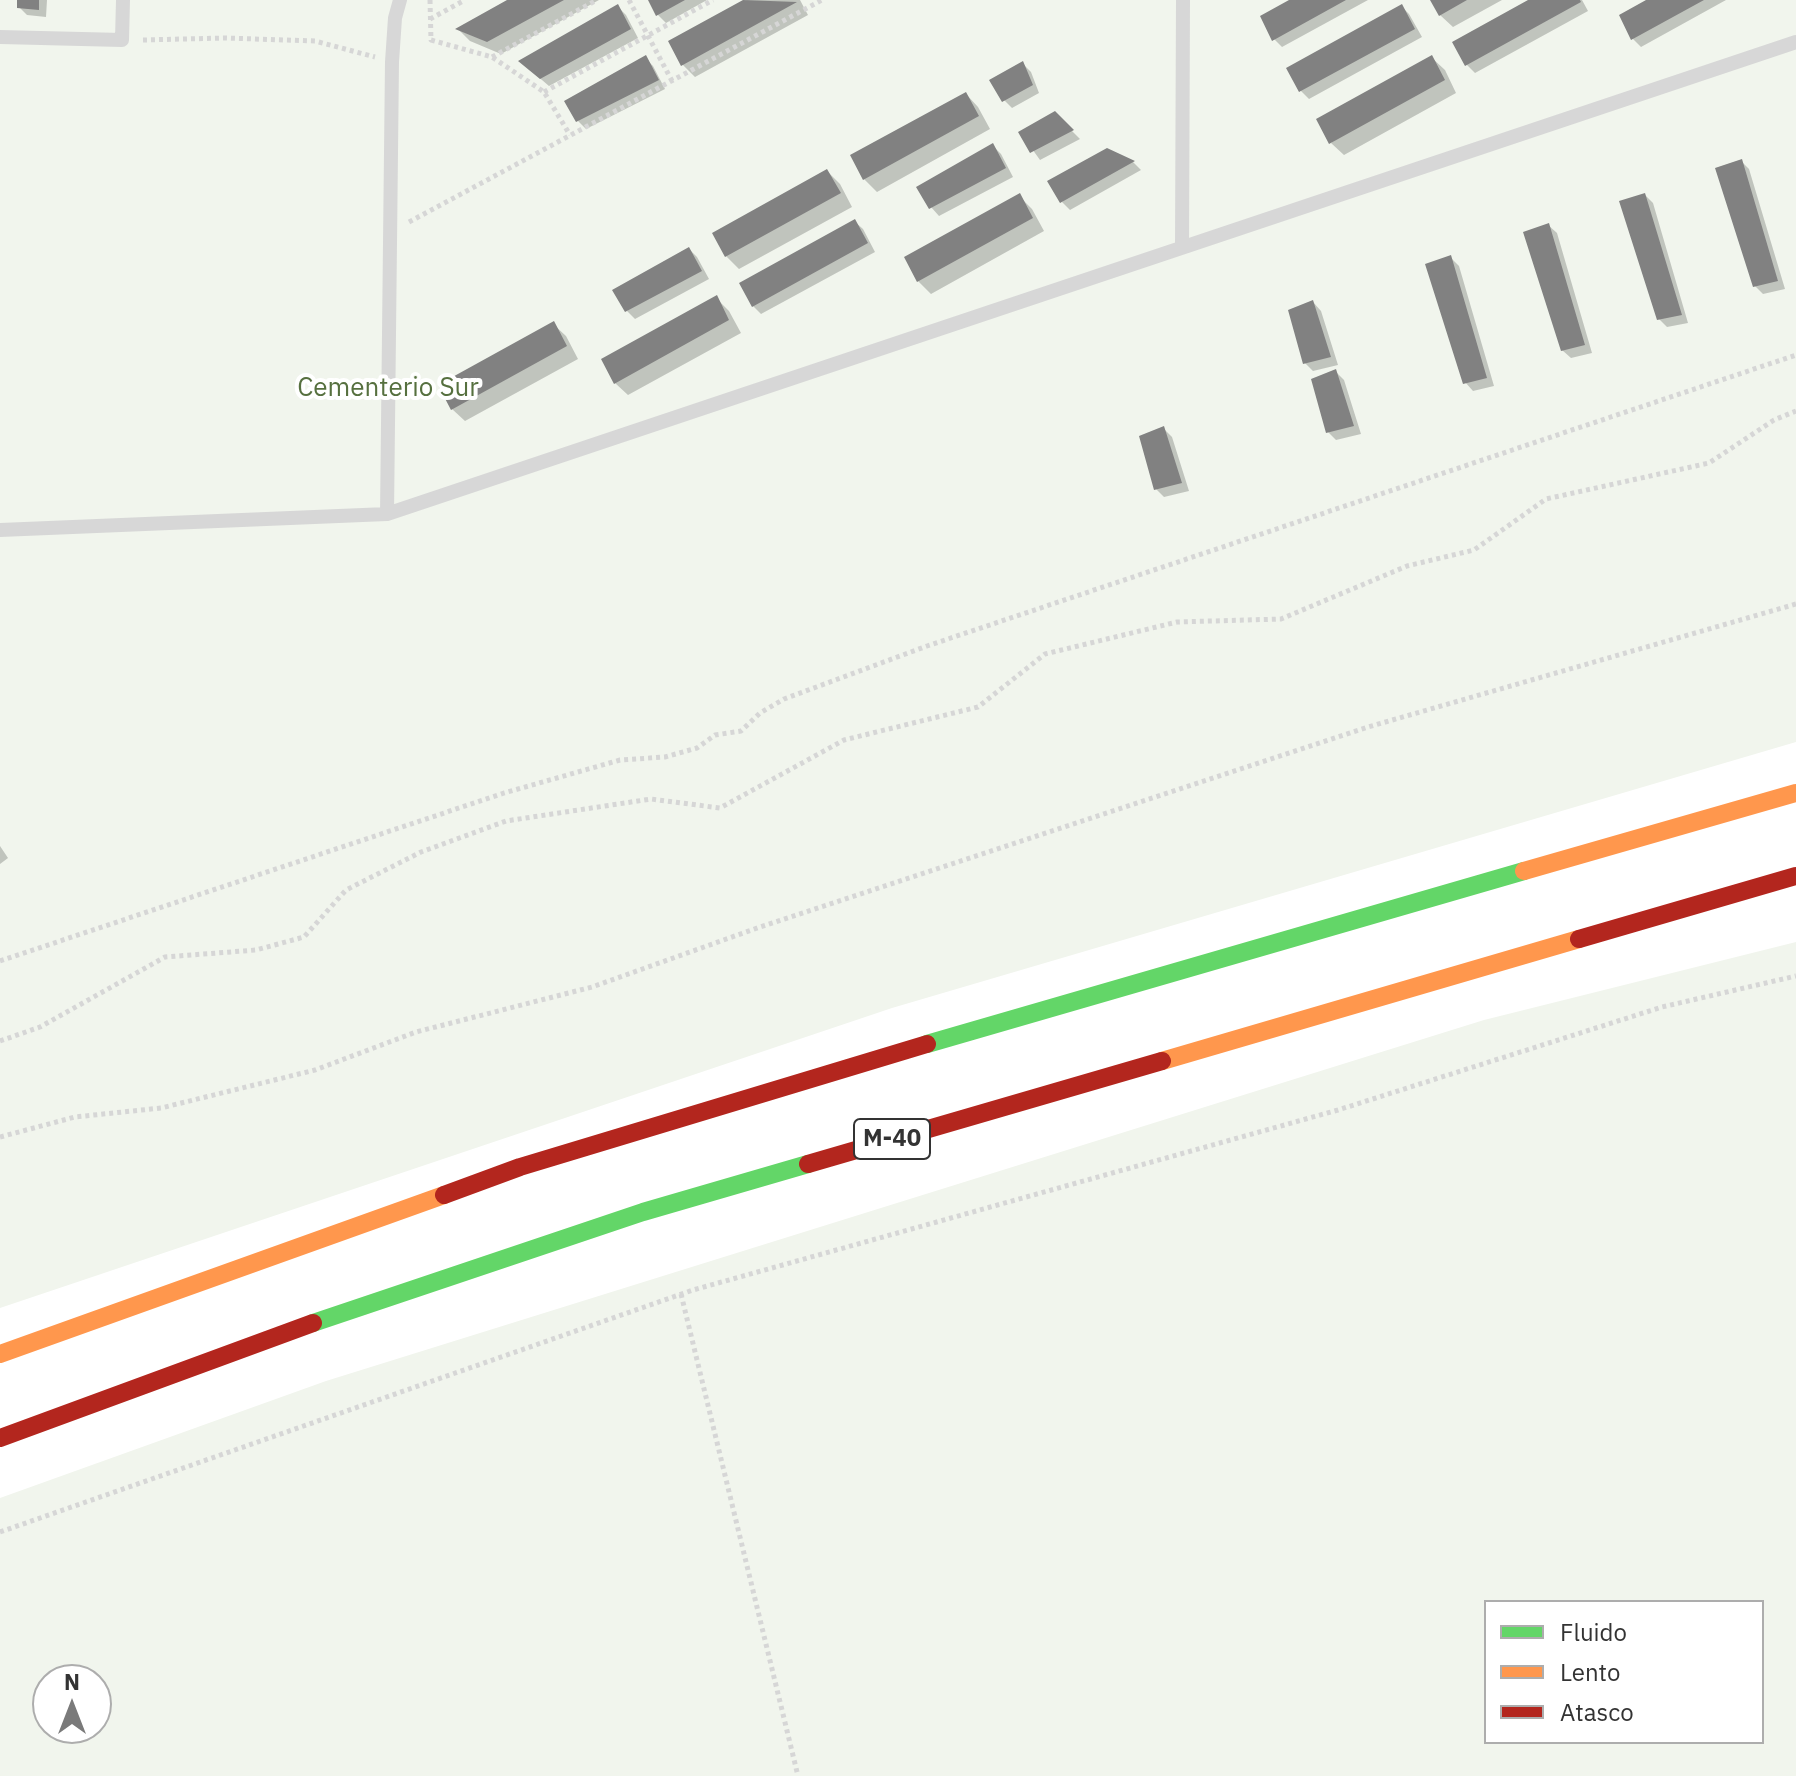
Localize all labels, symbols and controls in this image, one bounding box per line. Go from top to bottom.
park label: Cementerio Sur [297,372,479,404]
road number: M-40 [854,1119,930,1159]
legend [1484,1600,1764,1744]
text: Fluido [1560,1616,1627,1648]
text: Lento [1560,1656,1620,1688]
north arrow [32,1664,112,1744]
text: N [64,1667,80,1696]
text: Atasco [1560,1696,1634,1728]

